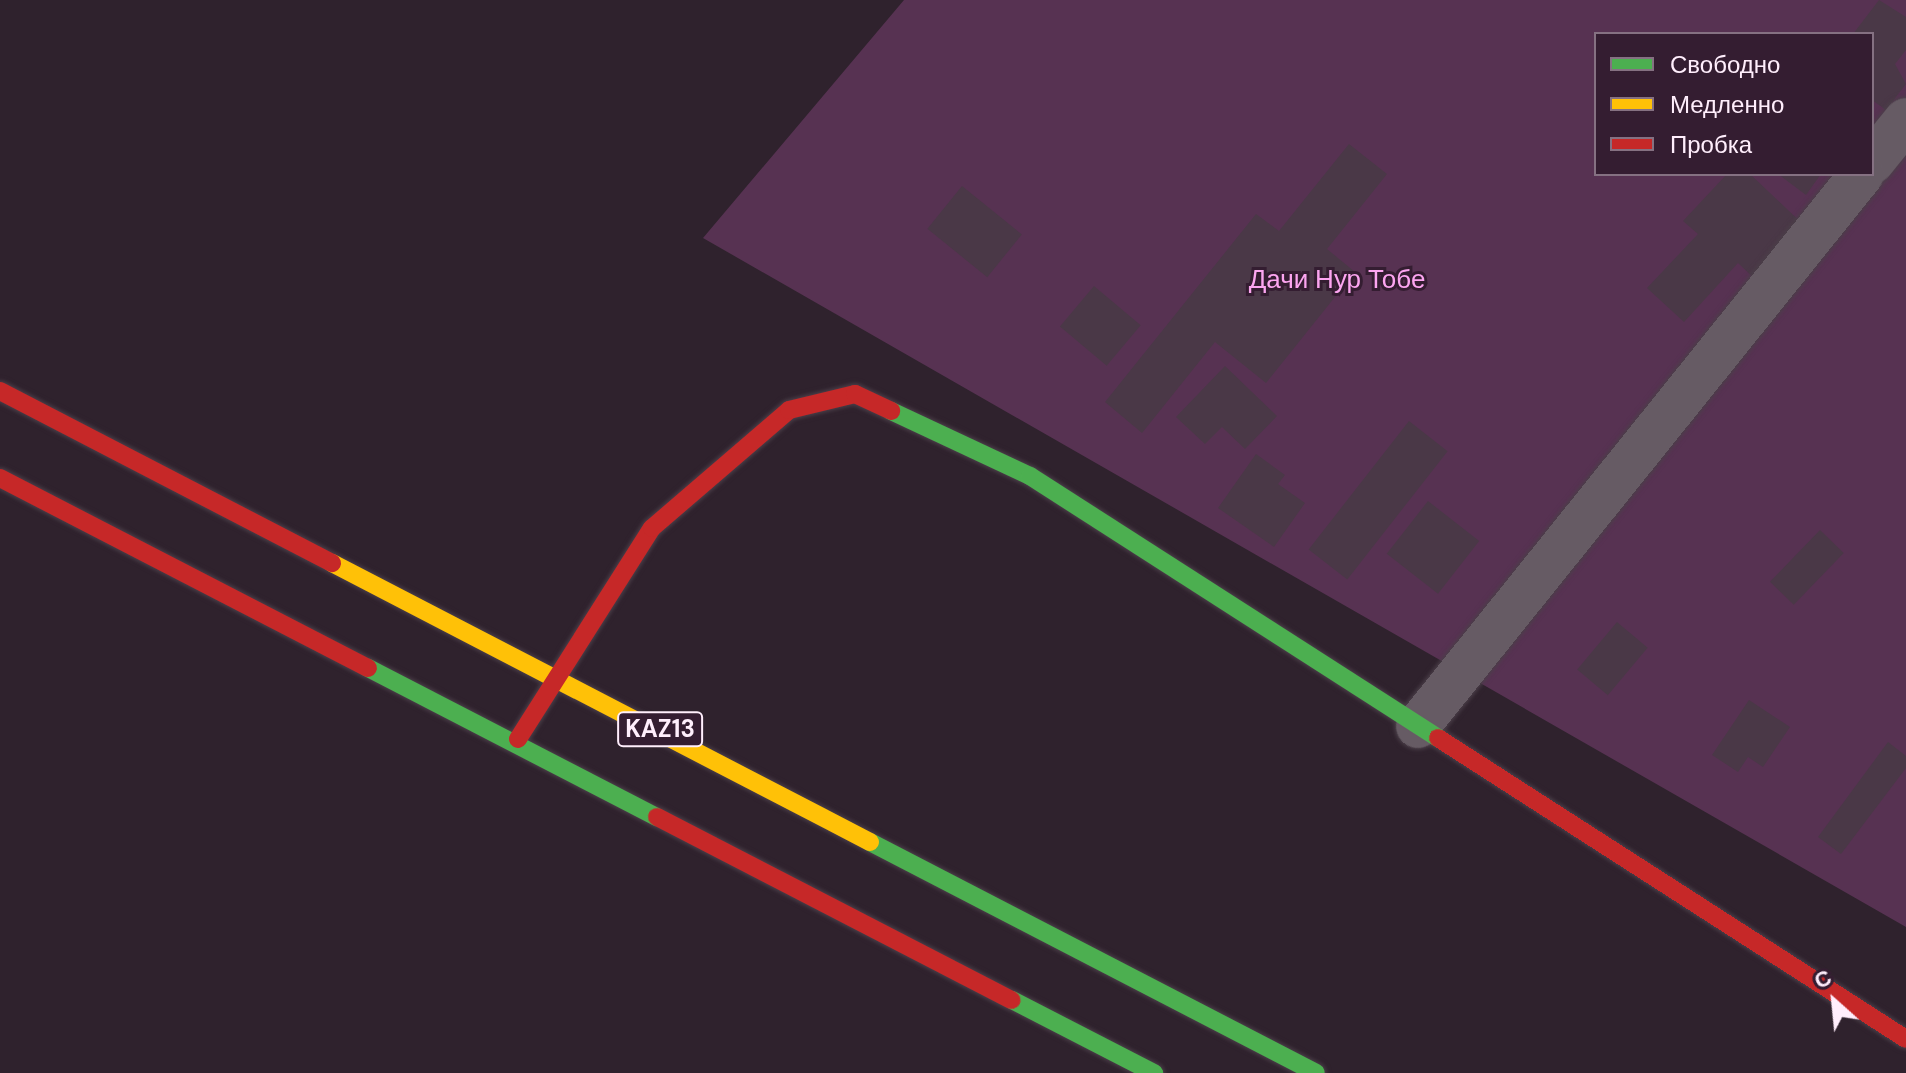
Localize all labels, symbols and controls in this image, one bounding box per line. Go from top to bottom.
legend [1594,32,1874,176]
text: Свободно [1670,49,1780,80]
text: Медленно [1670,89,1784,120]
text: Пробка [1670,129,1752,160]
park label: Дачи Нур Тобе [1249,264,1425,296]
road number: KAZ13 [616,709,704,749]
north arrow [1794,961,1874,1041]
text: С [1809,963,1837,996]

